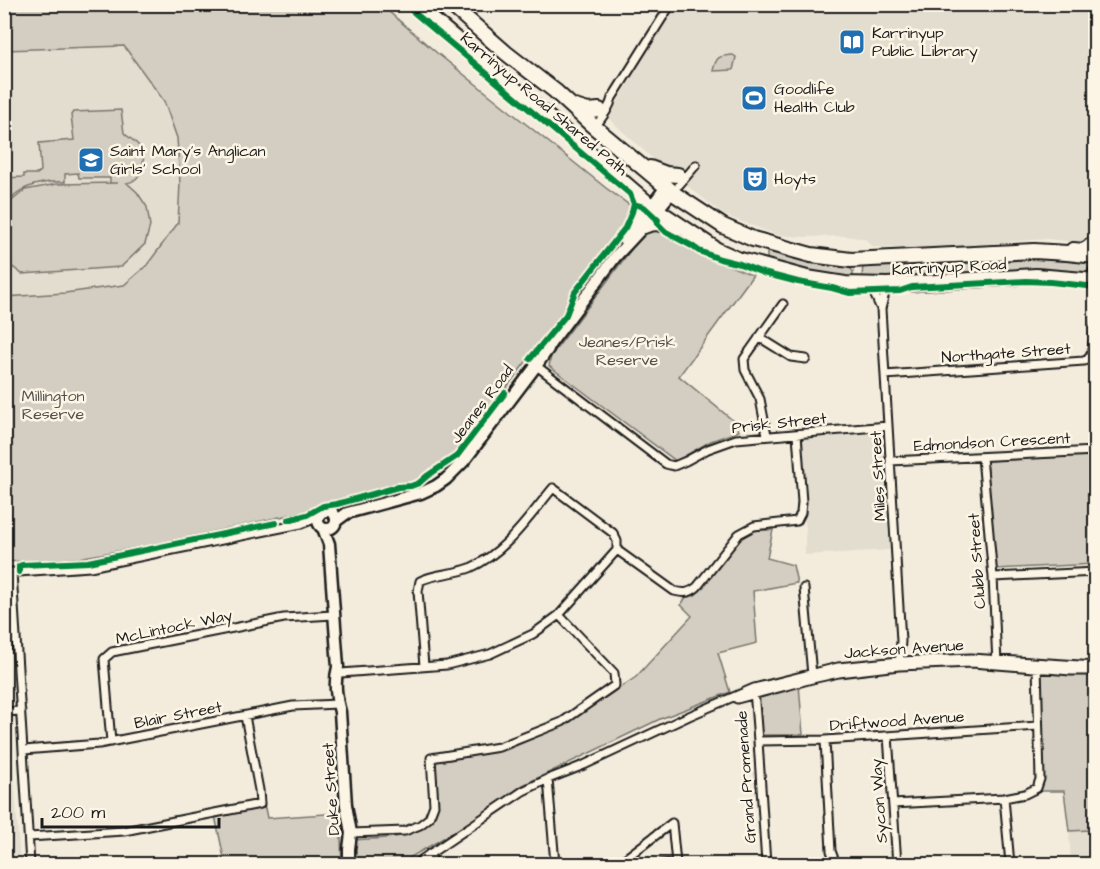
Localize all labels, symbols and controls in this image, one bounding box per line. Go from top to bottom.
place label: Karrinyup Public Library [872,22,978,63]
street label: Karrinyup Road Shared Path [455,27,633,182]
library icon: Karrinyup Public Library [837,27,867,57]
place label: Goodlife Health Club [774,78,855,118]
sports icon: Goodlife Health Club [739,83,769,113]
place label: Saint Mary's Anglican Girls' School [110,140,265,180]
school or university icon: Saint Mary's Anglican Girls' School [76,145,106,175]
theatre icon: Hoyts [740,164,770,194]
place label: Hoyts [774,168,816,191]
street label: Karrinyup Road [891,253,1007,282]
park label: Jeanes/Prisk Reserve [579,331,675,371]
street label: Northgate Street [941,337,1072,369]
street label: Jeanes Road [445,360,519,448]
park label: Millington Reserve [22,385,85,425]
street label: Prisk Street [731,407,828,439]
street label: Edmondson Crescent [913,427,1071,457]
street label: Miles Street [865,430,891,522]
street label: Clubb Street [963,512,991,610]
street label: McLintock Way [114,604,235,651]
street label: Jackson Avenue [843,634,965,664]
street label: Blair Street [132,696,224,734]
street label: Driftwood Avenue [829,705,966,737]
street label: Grand Promenade [730,710,762,844]
street label: Duke Street [317,741,345,836]
street label: Sycon Way [865,758,894,844]
scale bar [42,791,219,829]
text: 200 m [51,800,105,825]

